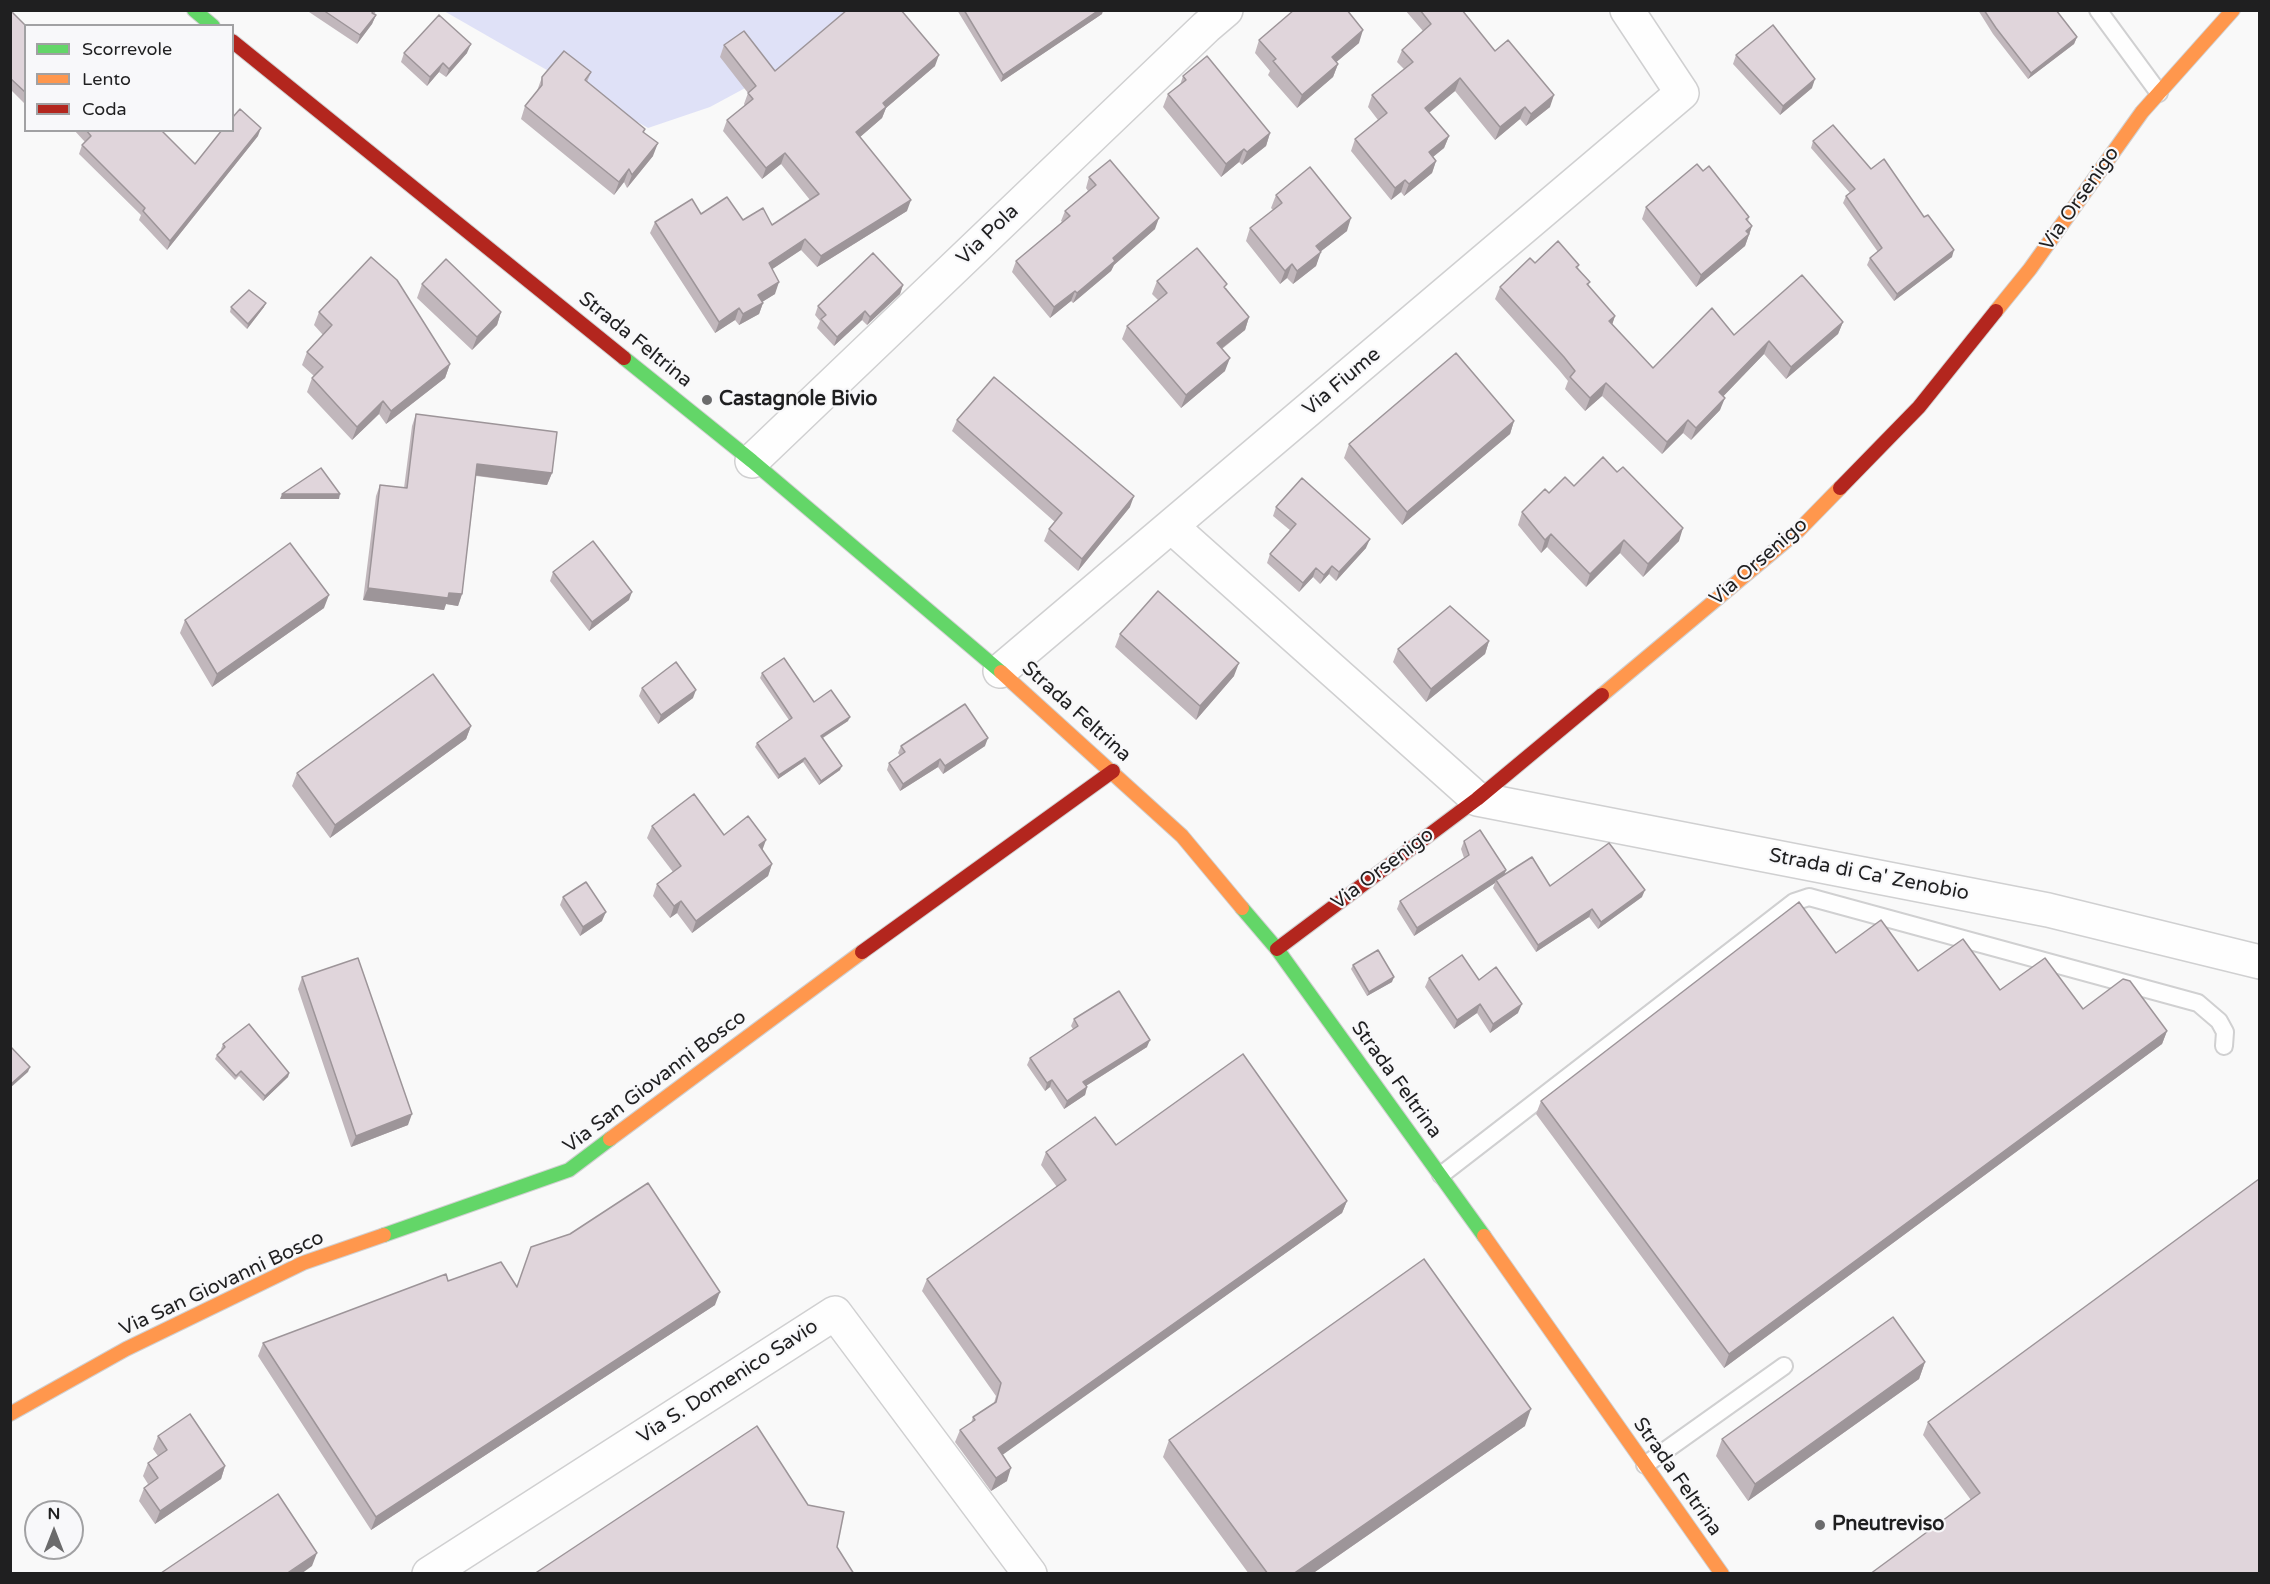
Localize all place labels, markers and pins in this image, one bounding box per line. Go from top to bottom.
place label: Castagnole Bivio [719,388,877,412]
marker: Castagnole Bivio [700,393,714,407]
place label: Pneutreviso [1832,1513,1945,1537]
marker: Pneutreviso [1813,1518,1827,1532]

